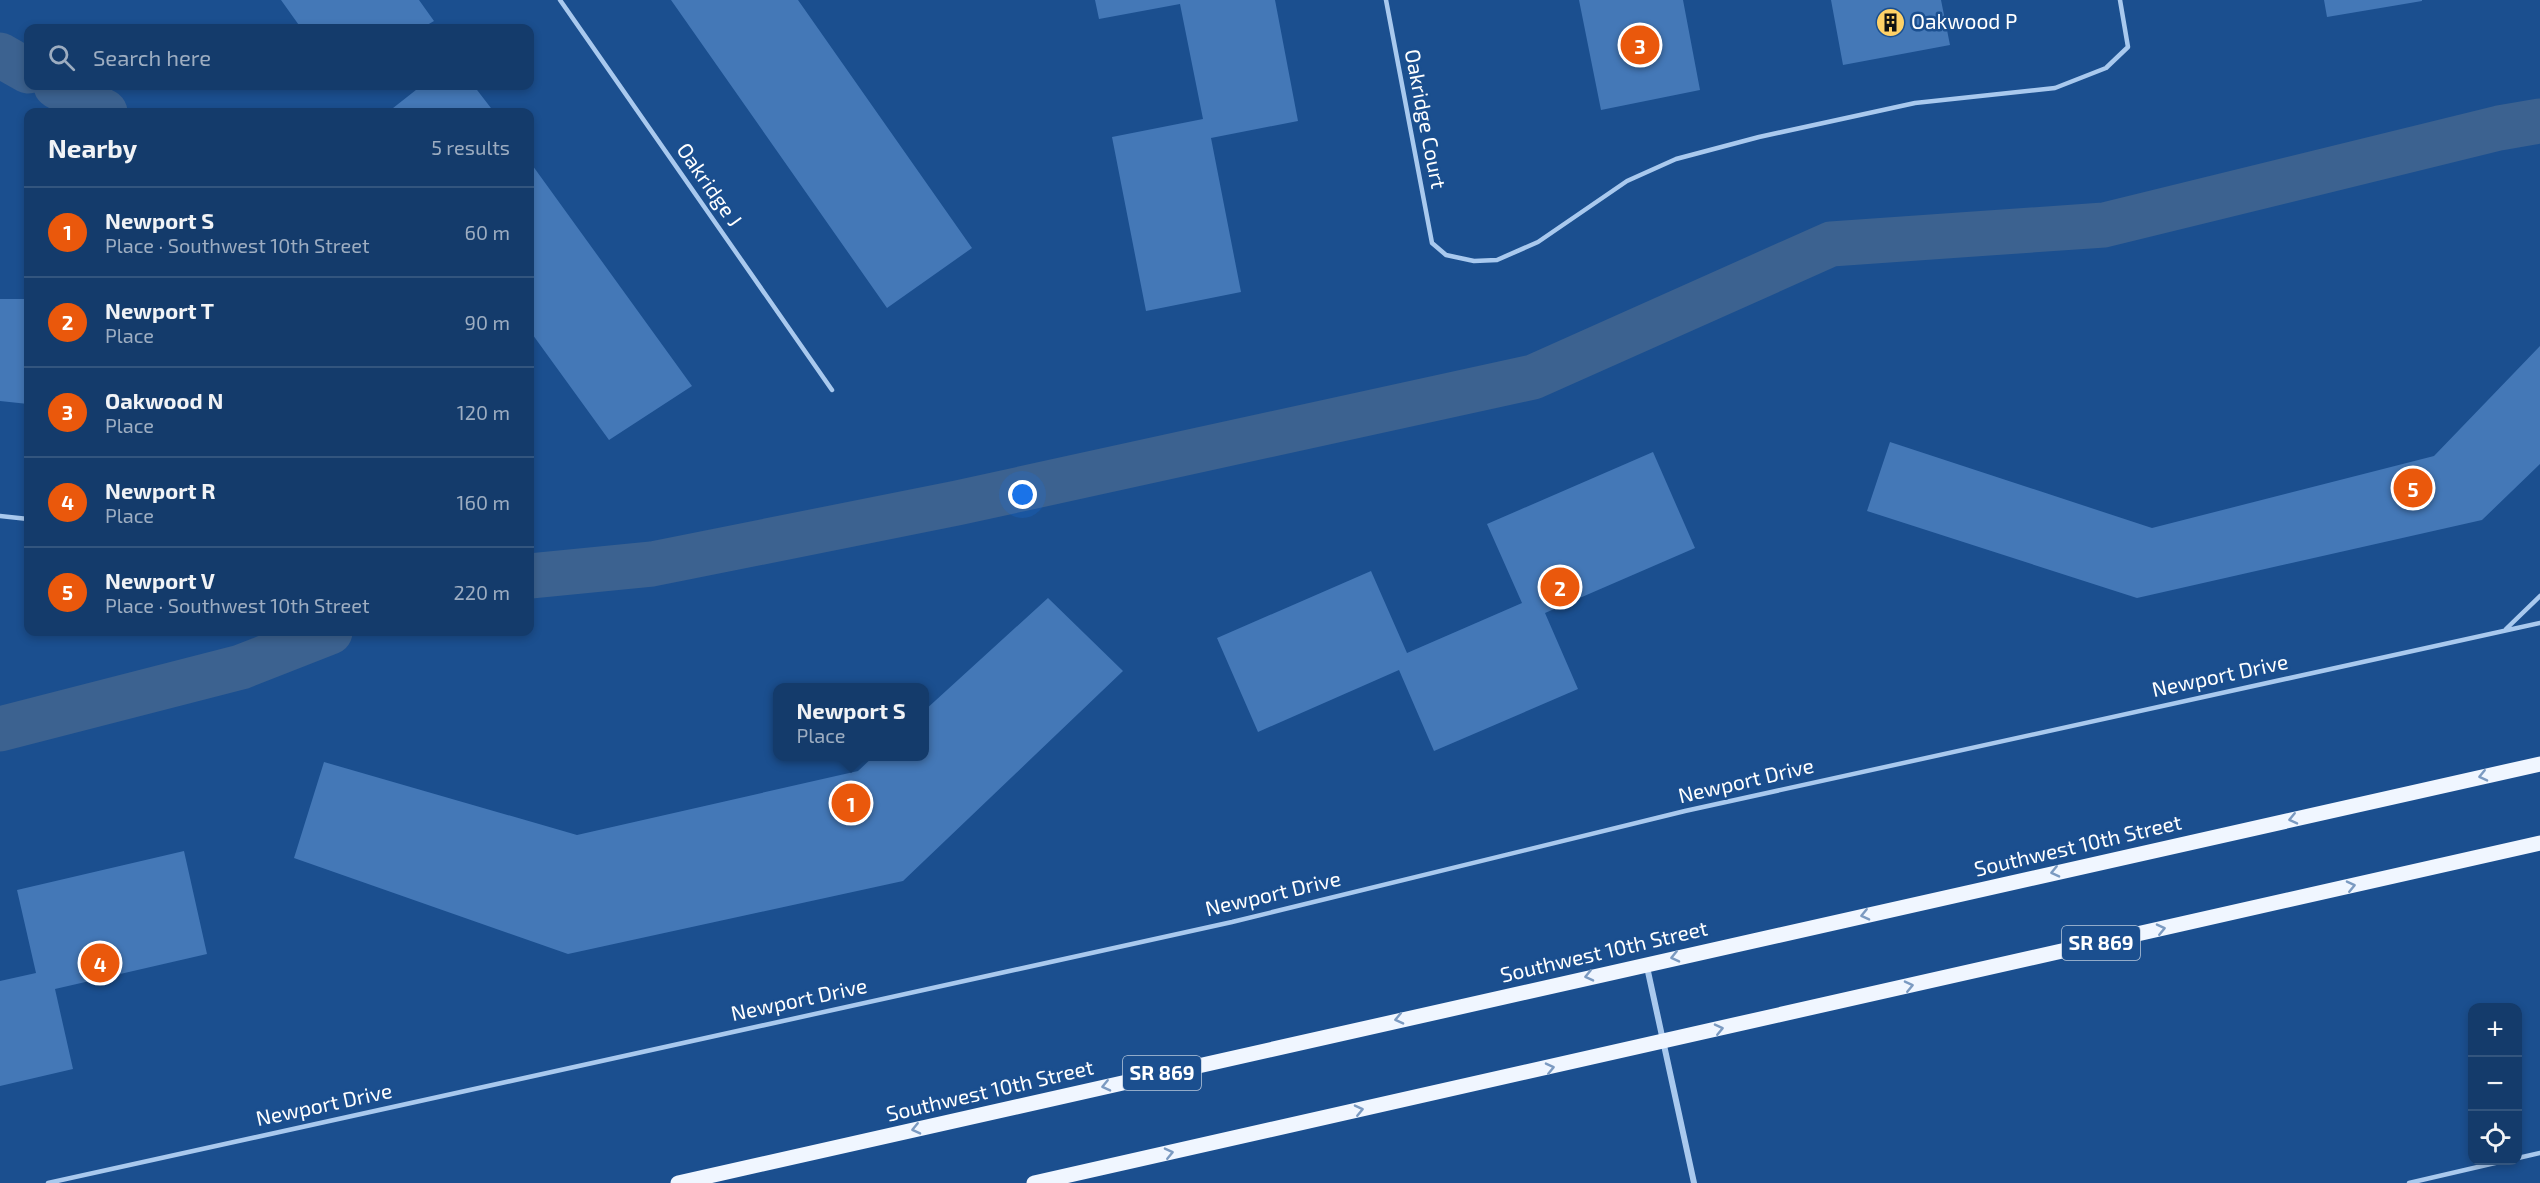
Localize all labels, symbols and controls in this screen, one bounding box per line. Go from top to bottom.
building icon: Oakwood P [1874,6,1906,38]
place label: Oakwood P [1911,8,2017,33]
pin: 3 [1620,22,1660,68]
search box [24,24,534,90]
icon: search [45,41,78,74]
text: Search here [93,44,211,70]
street label: Oakridge Court [1401,47,1452,191]
text: Nearby [48,132,137,163]
text: 5 results [431,135,510,159]
street label: Oakridge J [672,138,748,231]
text: Newport S [105,207,214,233]
text: 1 [63,220,72,244]
text: 60 m [465,220,510,244]
text: Place · Southwest 10th Street [105,233,370,257]
text: Newport T [105,297,214,323]
text: 2 [62,310,73,334]
text: 90 m [465,310,510,334]
text: Place [105,323,154,347]
text: Oakwood N [105,387,223,413]
text: 3 [62,400,73,424]
text: 120 m [457,400,510,424]
text: Place [105,413,154,437]
pin: 5 [2394,466,2432,510]
text: Newport R [105,477,216,503]
your location [1008,480,1037,509]
text: 4 [61,490,74,514]
text: 160 m [457,490,510,514]
text: Place [105,503,154,527]
pin: 2 [1540,564,1580,610]
text: Newport V [105,567,215,593]
text: 5 [62,580,73,604]
text: 220 m [453,580,510,604]
text: Place · Southwest 10th Street [105,593,370,617]
street label: Newport Drive [2149,648,2290,701]
popup [773,683,929,761]
text: Newport S [796,697,906,723]
text: Place [796,723,846,747]
street label: Newport Drive [1675,752,1816,807]
one-way arrow [2478,769,2488,782]
pin: 1 [832,780,870,826]
street label: Southwest 10th Street [1972,809,2184,881]
one-way arrow [2288,812,2298,825]
street label: Newport Drive [1202,865,1343,920]
one-way arrow [2051,865,2061,878]
one-way arrow [2346,880,2356,893]
one-way arrow [1860,907,1870,920]
street label: Southwest 10th Street [1498,915,1710,987]
one-way arrow [2156,924,2166,937]
road number: SR 869 [2062,926,2140,960]
pin: 4 [80,940,120,986]
one-way arrow [1670,950,1680,963]
one-way arrow [1584,969,1594,982]
street label: Newport Drive [728,972,869,1025]
one-way arrow [1904,981,1914,994]
map controls [2468,1003,2522,1165]
button: + [2468,1003,2522,1057]
one-way arrow [1394,1012,1404,1025]
one-way arrow [1714,1024,1724,1037]
street label: Southwest 10th Street [884,1054,1096,1126]
road number: SR 869 [1123,1056,1201,1090]
button: − [2468,1057,2522,1111]
one-way arrow [1545,1062,1555,1075]
street label: Newport Drive [253,1077,394,1130]
one-way arrow [1102,1078,1112,1091]
one-way arrow [1354,1104,1364,1117]
button: locate [2468,1111,2522,1165]
one-way arrow [911,1122,921,1135]
one-way arrow [1164,1147,1174,1160]

